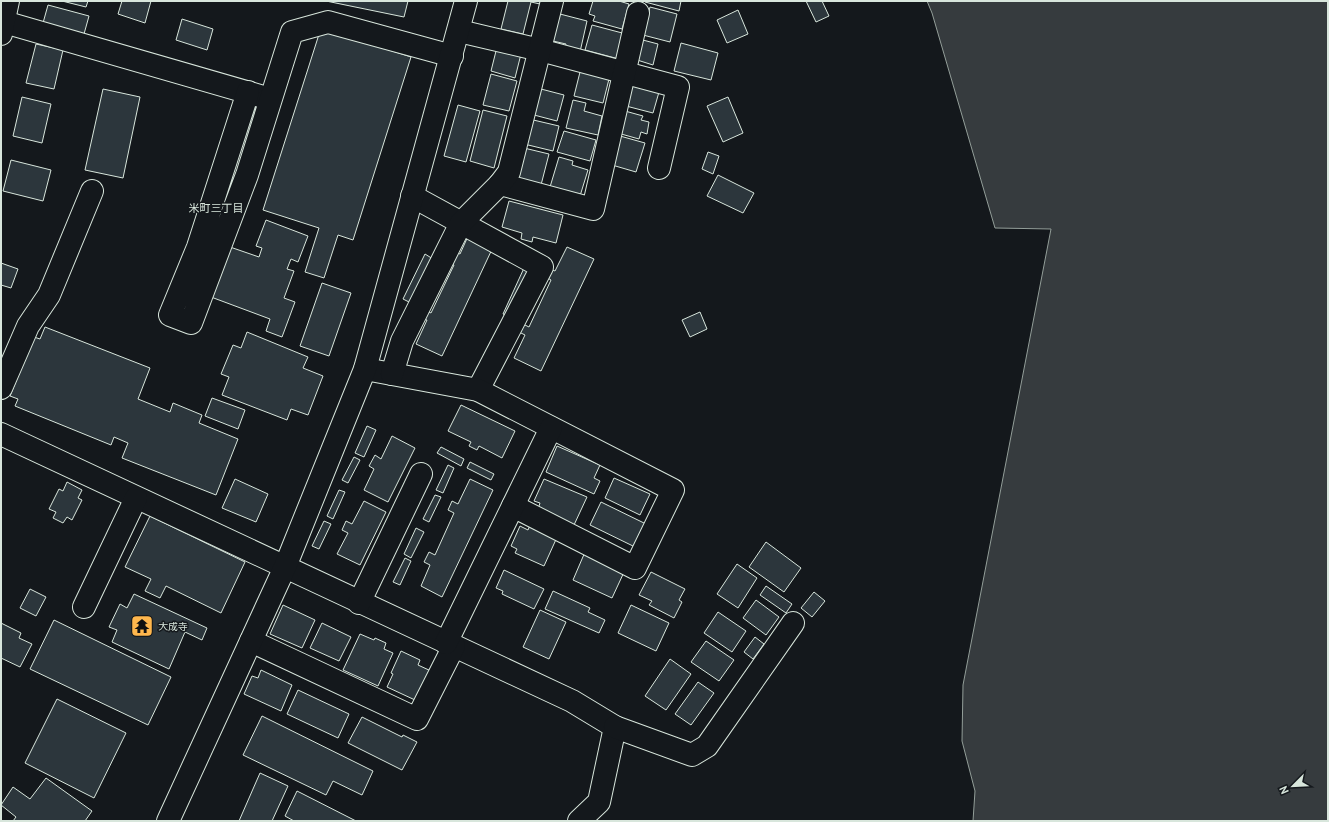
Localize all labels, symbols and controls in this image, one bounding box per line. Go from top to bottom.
district label: 米町三丁目 [189,201,244,215]
temple icon: 大成寺 [129,613,155,639]
place label: 大成寺 [158,620,188,633]
north arrow [1273,766,1313,806]
text: N [1276,784,1292,796]

